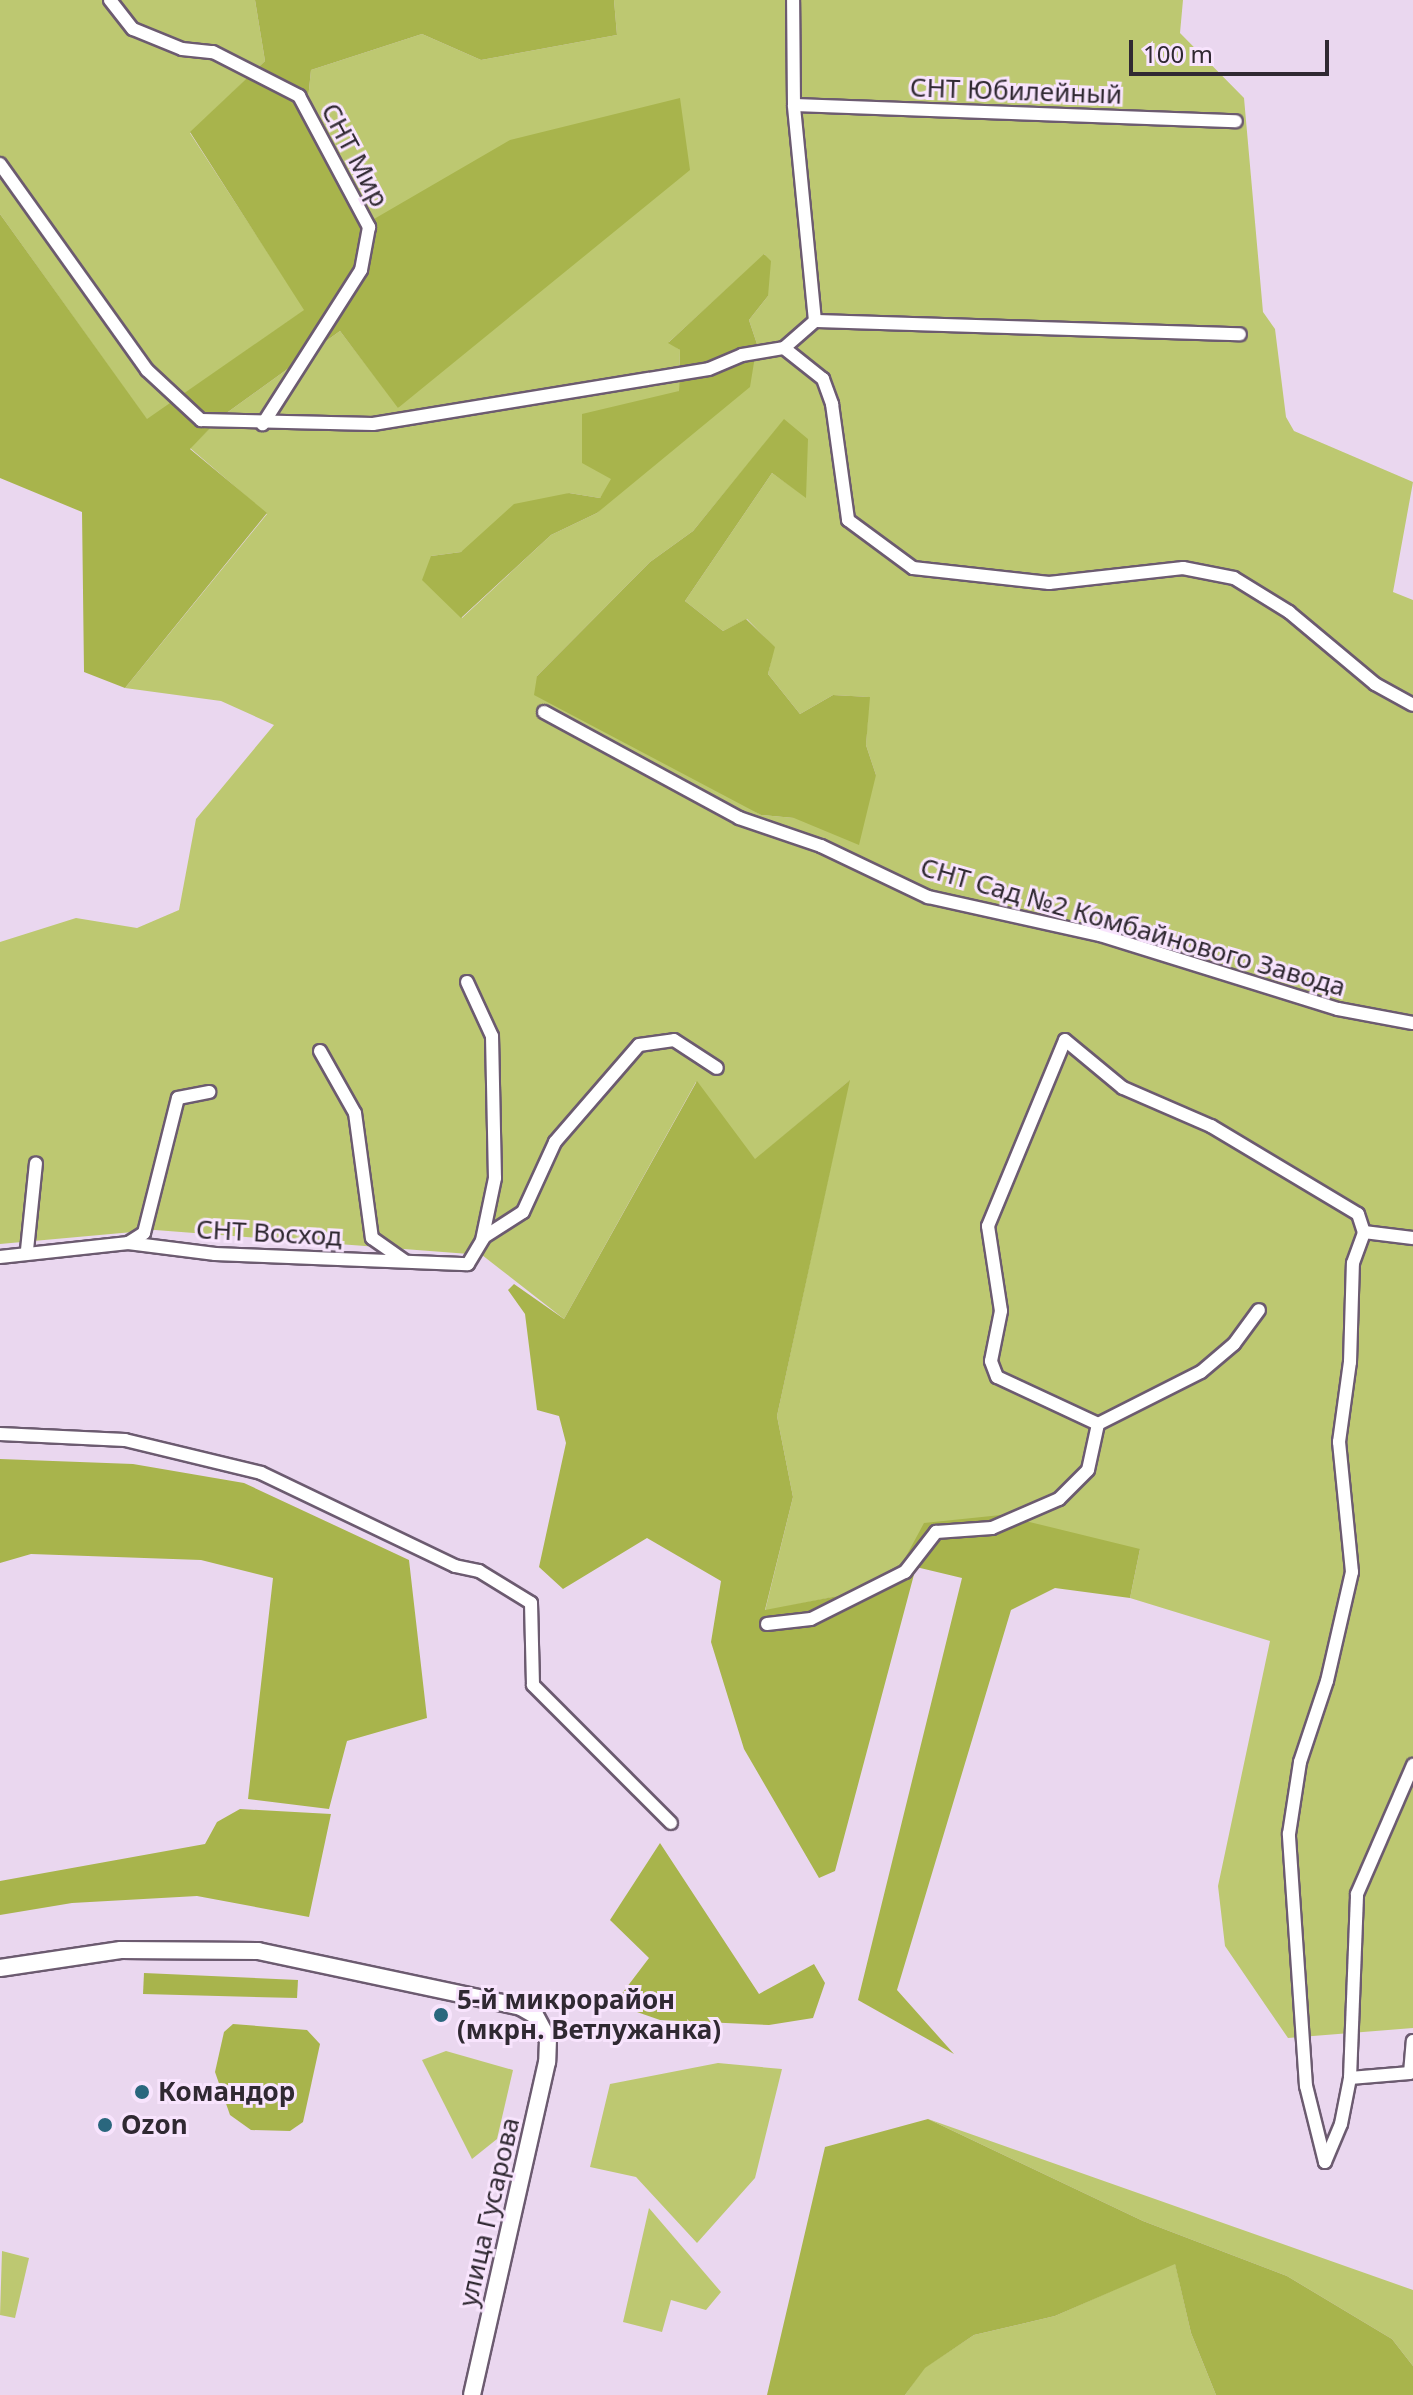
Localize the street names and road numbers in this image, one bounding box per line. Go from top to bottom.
street label: СНТ Юбилейный [909,72,1123,110]
street label: СНТ Мир [315,98,395,212]
street label: СНТ Сад №2 Комбайнового Завода [917,851,1349,1003]
street label: СНТ Восход [195,1214,343,1252]
street label: улица Гусарова [452,2114,526,2310]

